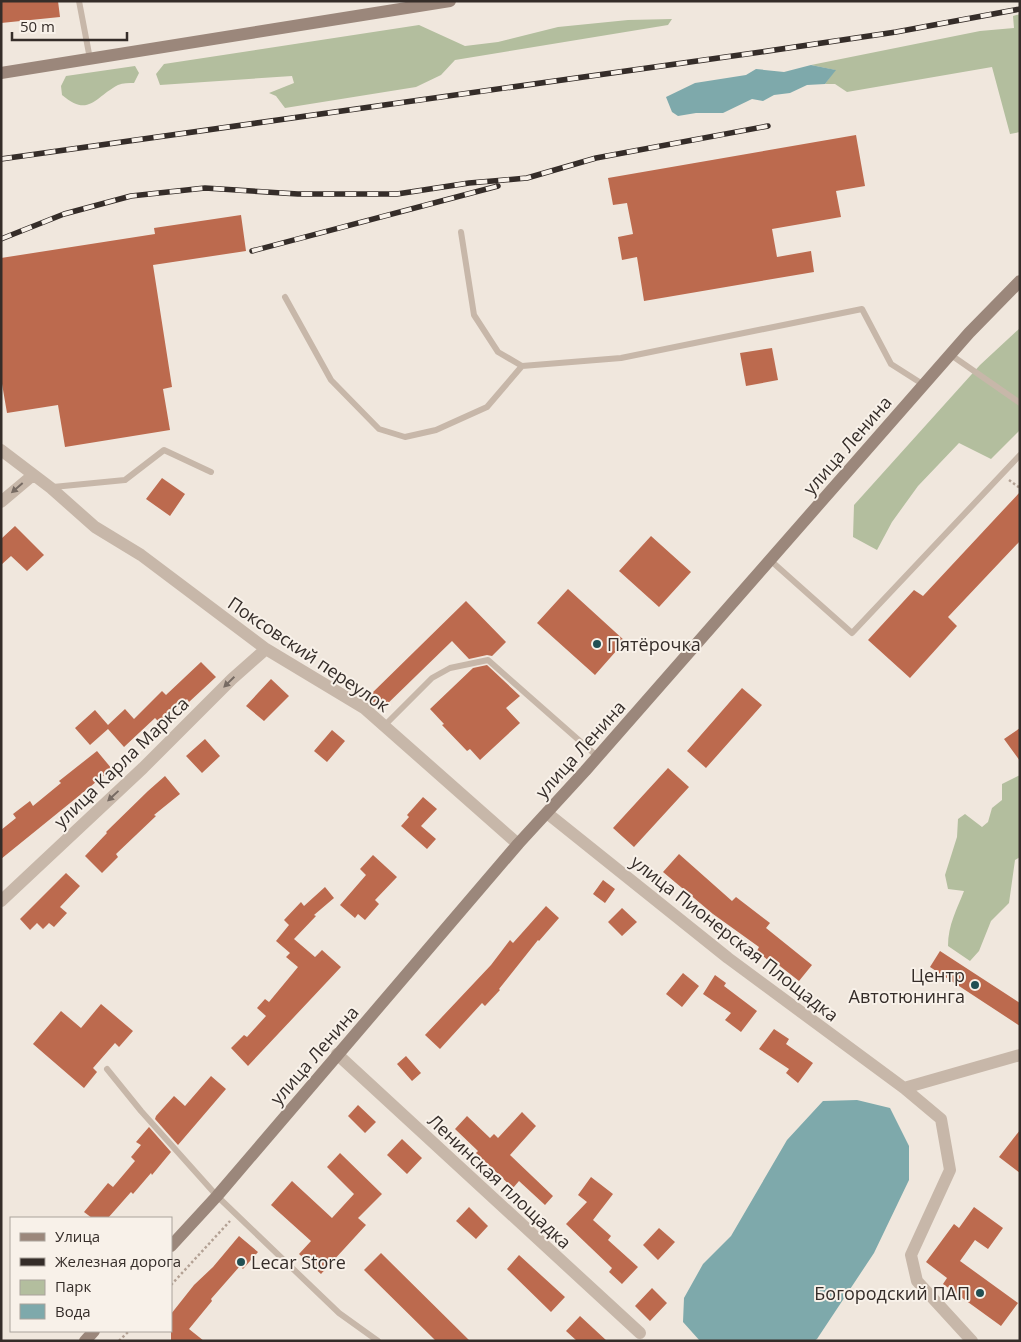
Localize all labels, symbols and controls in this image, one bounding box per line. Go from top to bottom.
scale bar [12,10,128,42]
text: 50 m [20,16,55,36]
street label: улица Ленина [797,390,897,500]
one-way arrow [11,483,24,494]
street label: Поксовский переулок [223,591,395,718]
place label: Пятёрочка [607,632,701,656]
marker: Пятёрочка [591,638,603,650]
one-way arrow [224,676,236,688]
street label: улица Карла Маркса [48,691,194,833]
street label: улица Ленина [530,695,630,803]
one-way arrow [108,790,120,802]
street label: улица Пионерская Площадка [626,849,844,1027]
place label: Центр Автотюнинга [849,963,965,1008]
marker: Центр Автотюнинга [969,979,981,991]
street label: улица Ленина [264,1000,364,1110]
street label: Ленинская площадка [423,1108,577,1254]
legend [10,1217,172,1332]
text: Улица [55,1226,100,1246]
place label: Lecar Store [251,1250,346,1274]
text: Железная дорога [55,1251,181,1271]
marker: Lecar Store [235,1256,247,1268]
text: Парк [55,1276,91,1296]
place label: Богородский ПАП [814,1281,970,1305]
marker: Богородский ПАП [974,1287,986,1299]
text: Вода [55,1301,91,1321]

